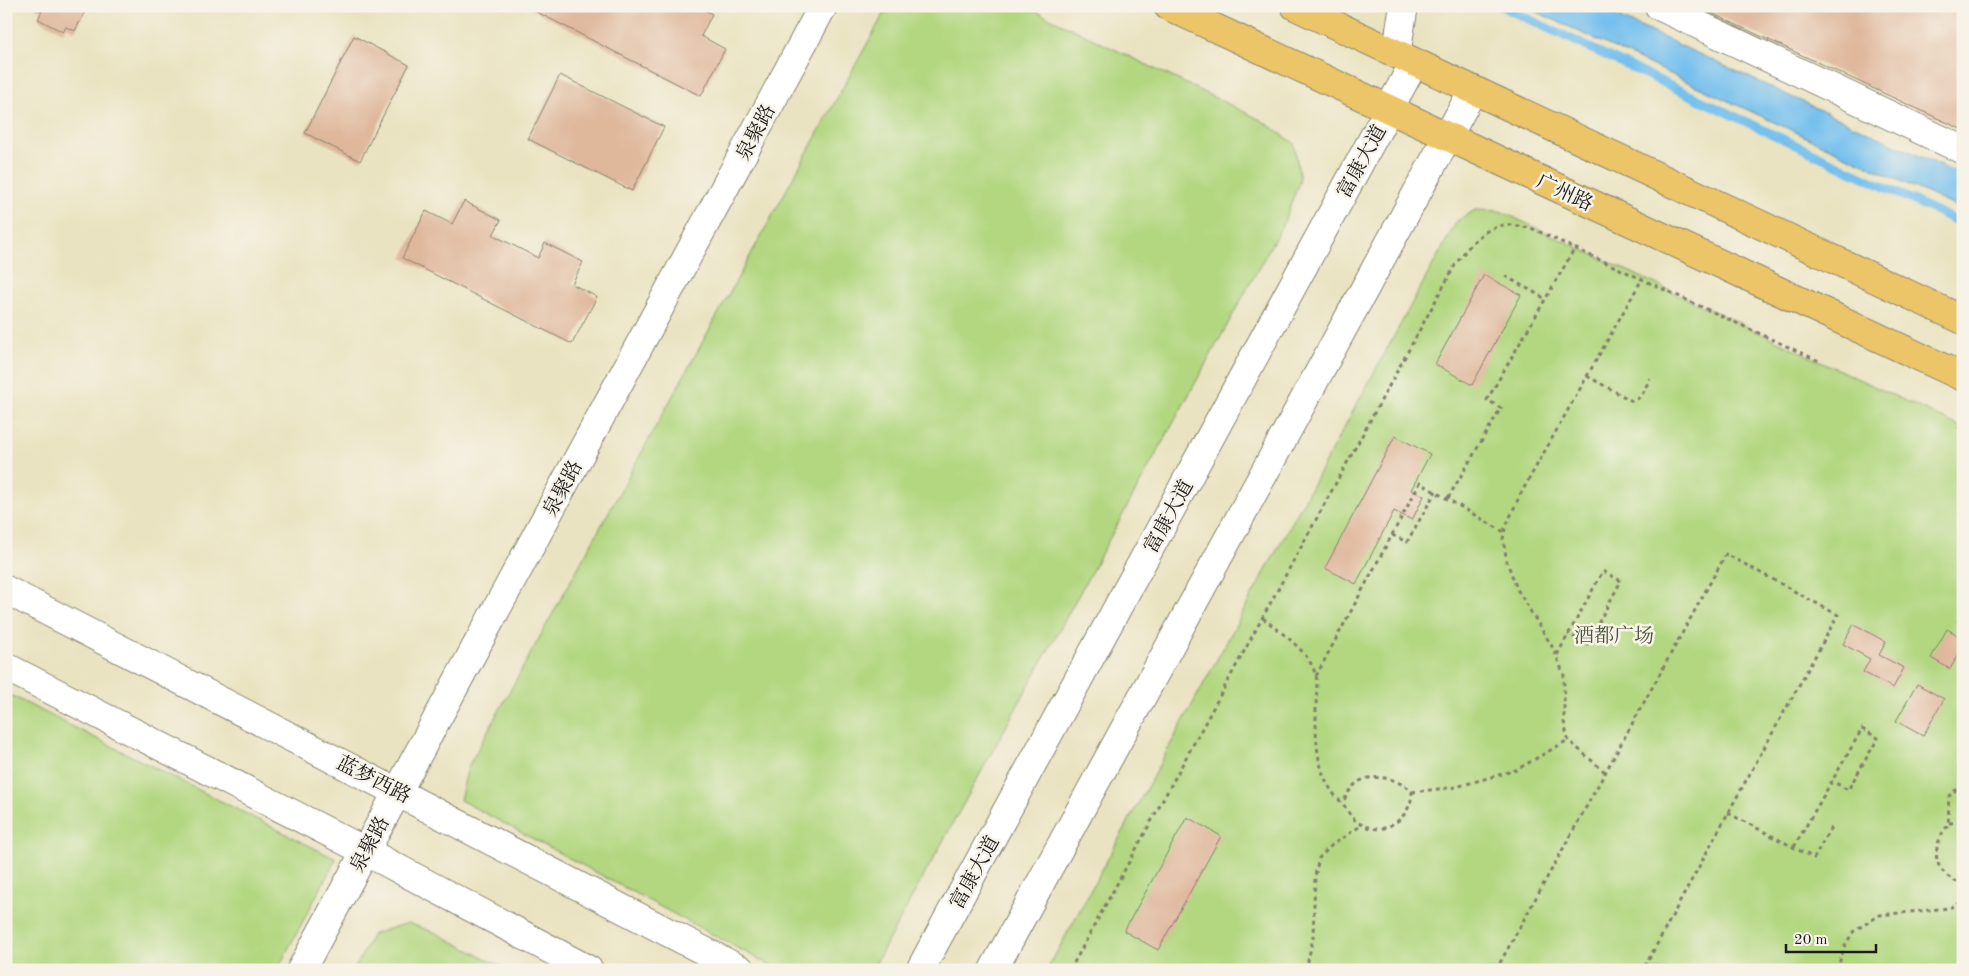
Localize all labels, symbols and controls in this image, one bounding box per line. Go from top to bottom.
street label: 泉聚路 [732,101,780,164]
street label: 富康大道 [1332,121,1391,202]
street label: 广州路 [1533,170,1596,216]
street label: 泉聚路 [539,457,587,520]
street label: 富康大道 [1139,476,1198,557]
park label: 酒都广场 [1574,625,1654,647]
street label: 蓝梦西路 [333,752,414,808]
street label: 泉聚路 [346,813,394,876]
street label: 富康大道 [945,832,1004,913]
scale bar [1786,921,1876,953]
text: 20 m [1794,933,1828,948]

